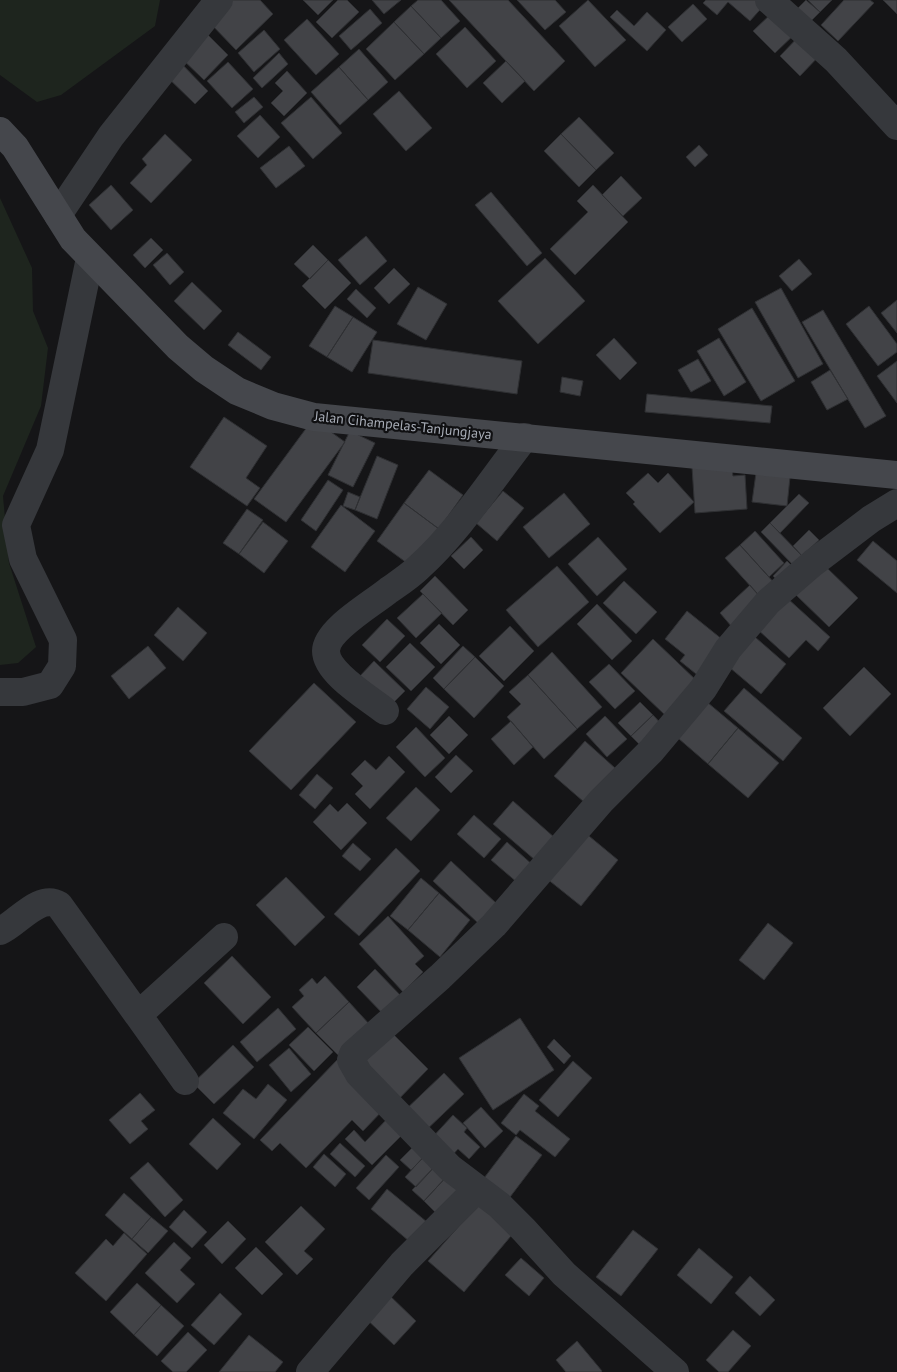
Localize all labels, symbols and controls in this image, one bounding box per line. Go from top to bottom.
street label: Jalan Cihampelas-Tanjungjaya [312,407,493,443]

